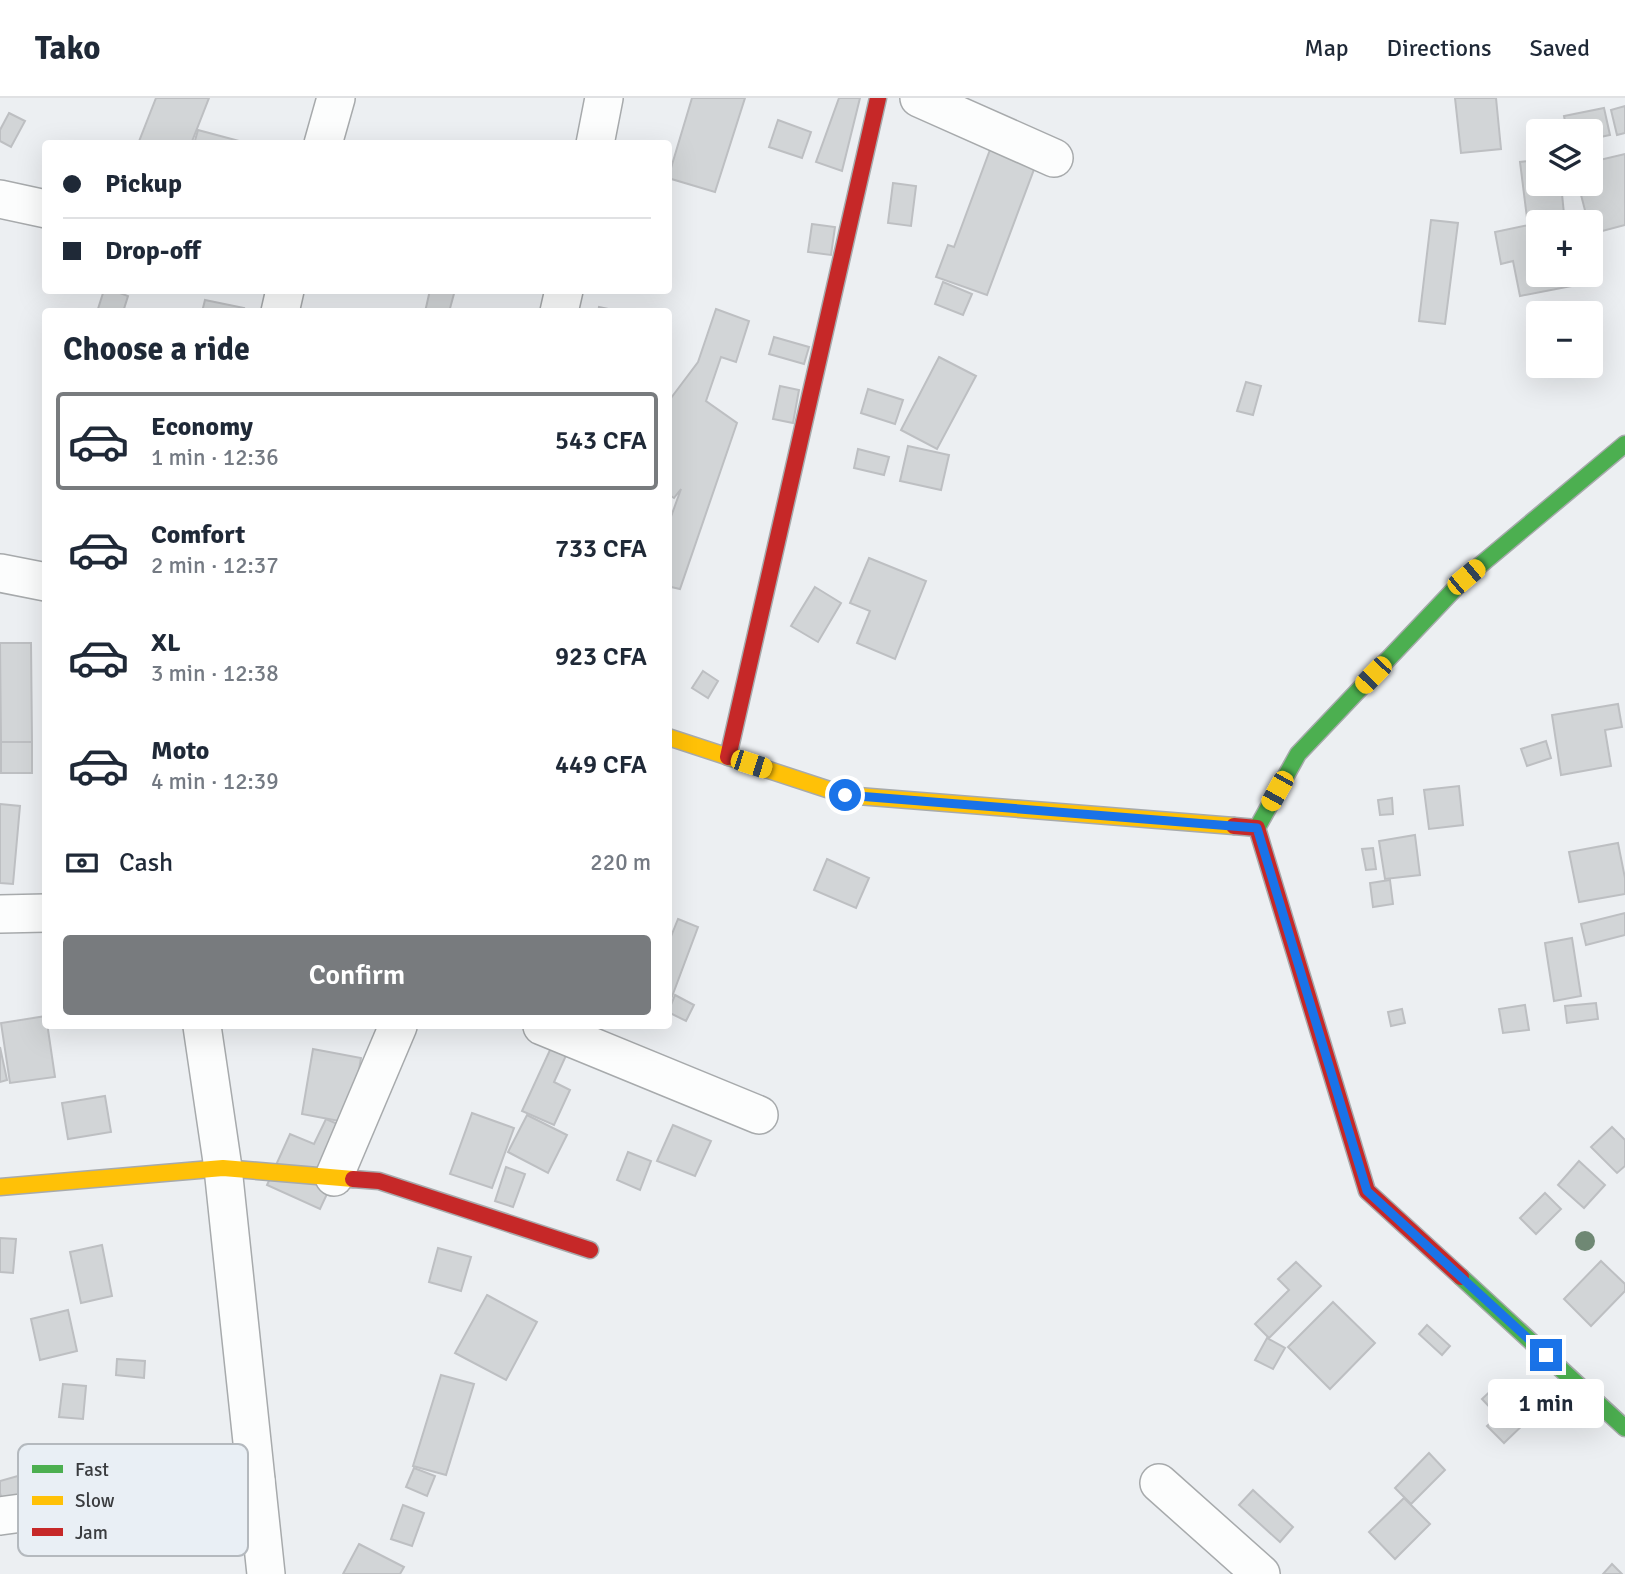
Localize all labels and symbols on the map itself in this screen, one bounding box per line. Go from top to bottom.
car [1444,555,1489,599]
car [1351,653,1396,697]
car [728,748,775,780]
car [1258,768,1297,814]
route start [829,779,861,811]
route end [1530,1339,1562,1371]
callout: 1 min [1488,1380,1604,1428]
legend [18,1444,248,1556]
text: Fast [75,1458,109,1482]
text: Slow [75,1489,115,1513]
text: Jam [75,1521,108,1545]

